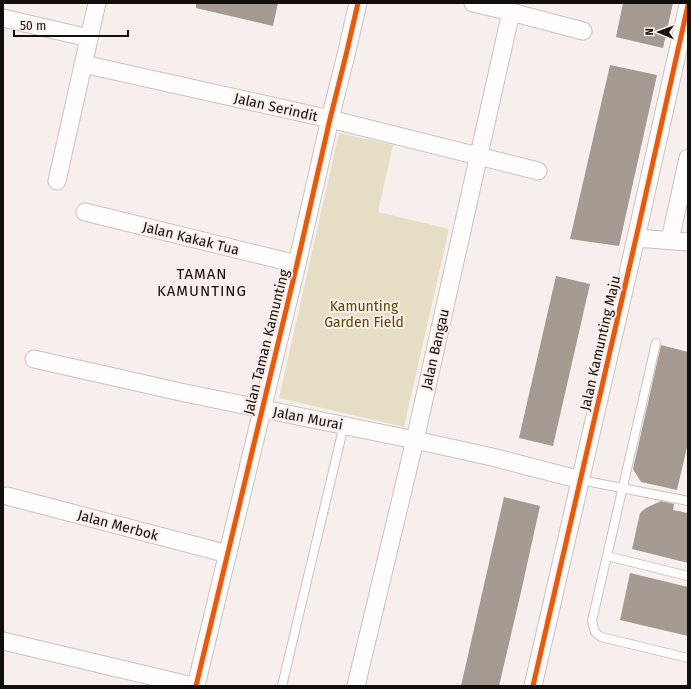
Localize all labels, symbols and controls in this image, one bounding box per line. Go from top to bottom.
scale bar [14,12,128,38]
north arrow [639,12,679,52]
text: 50 m [20,19,46,33]
text: N [643,28,656,36]
street label: Jalan Serindit [232,90,320,126]
street label: Jalan Kakak Tua [141,218,241,259]
district label: TAMAN KAMUNTING [157,265,247,300]
street label: Jalan Taman Kamunting [240,267,293,417]
street label: Jalan Kamunting Maju [577,274,624,412]
park label: Kamunting Garden Field [324,298,404,331]
street label: Jalan Bangau [418,307,453,391]
street label: Jalan Murai [272,403,344,434]
street label: Jalan Merbok [76,507,161,545]

